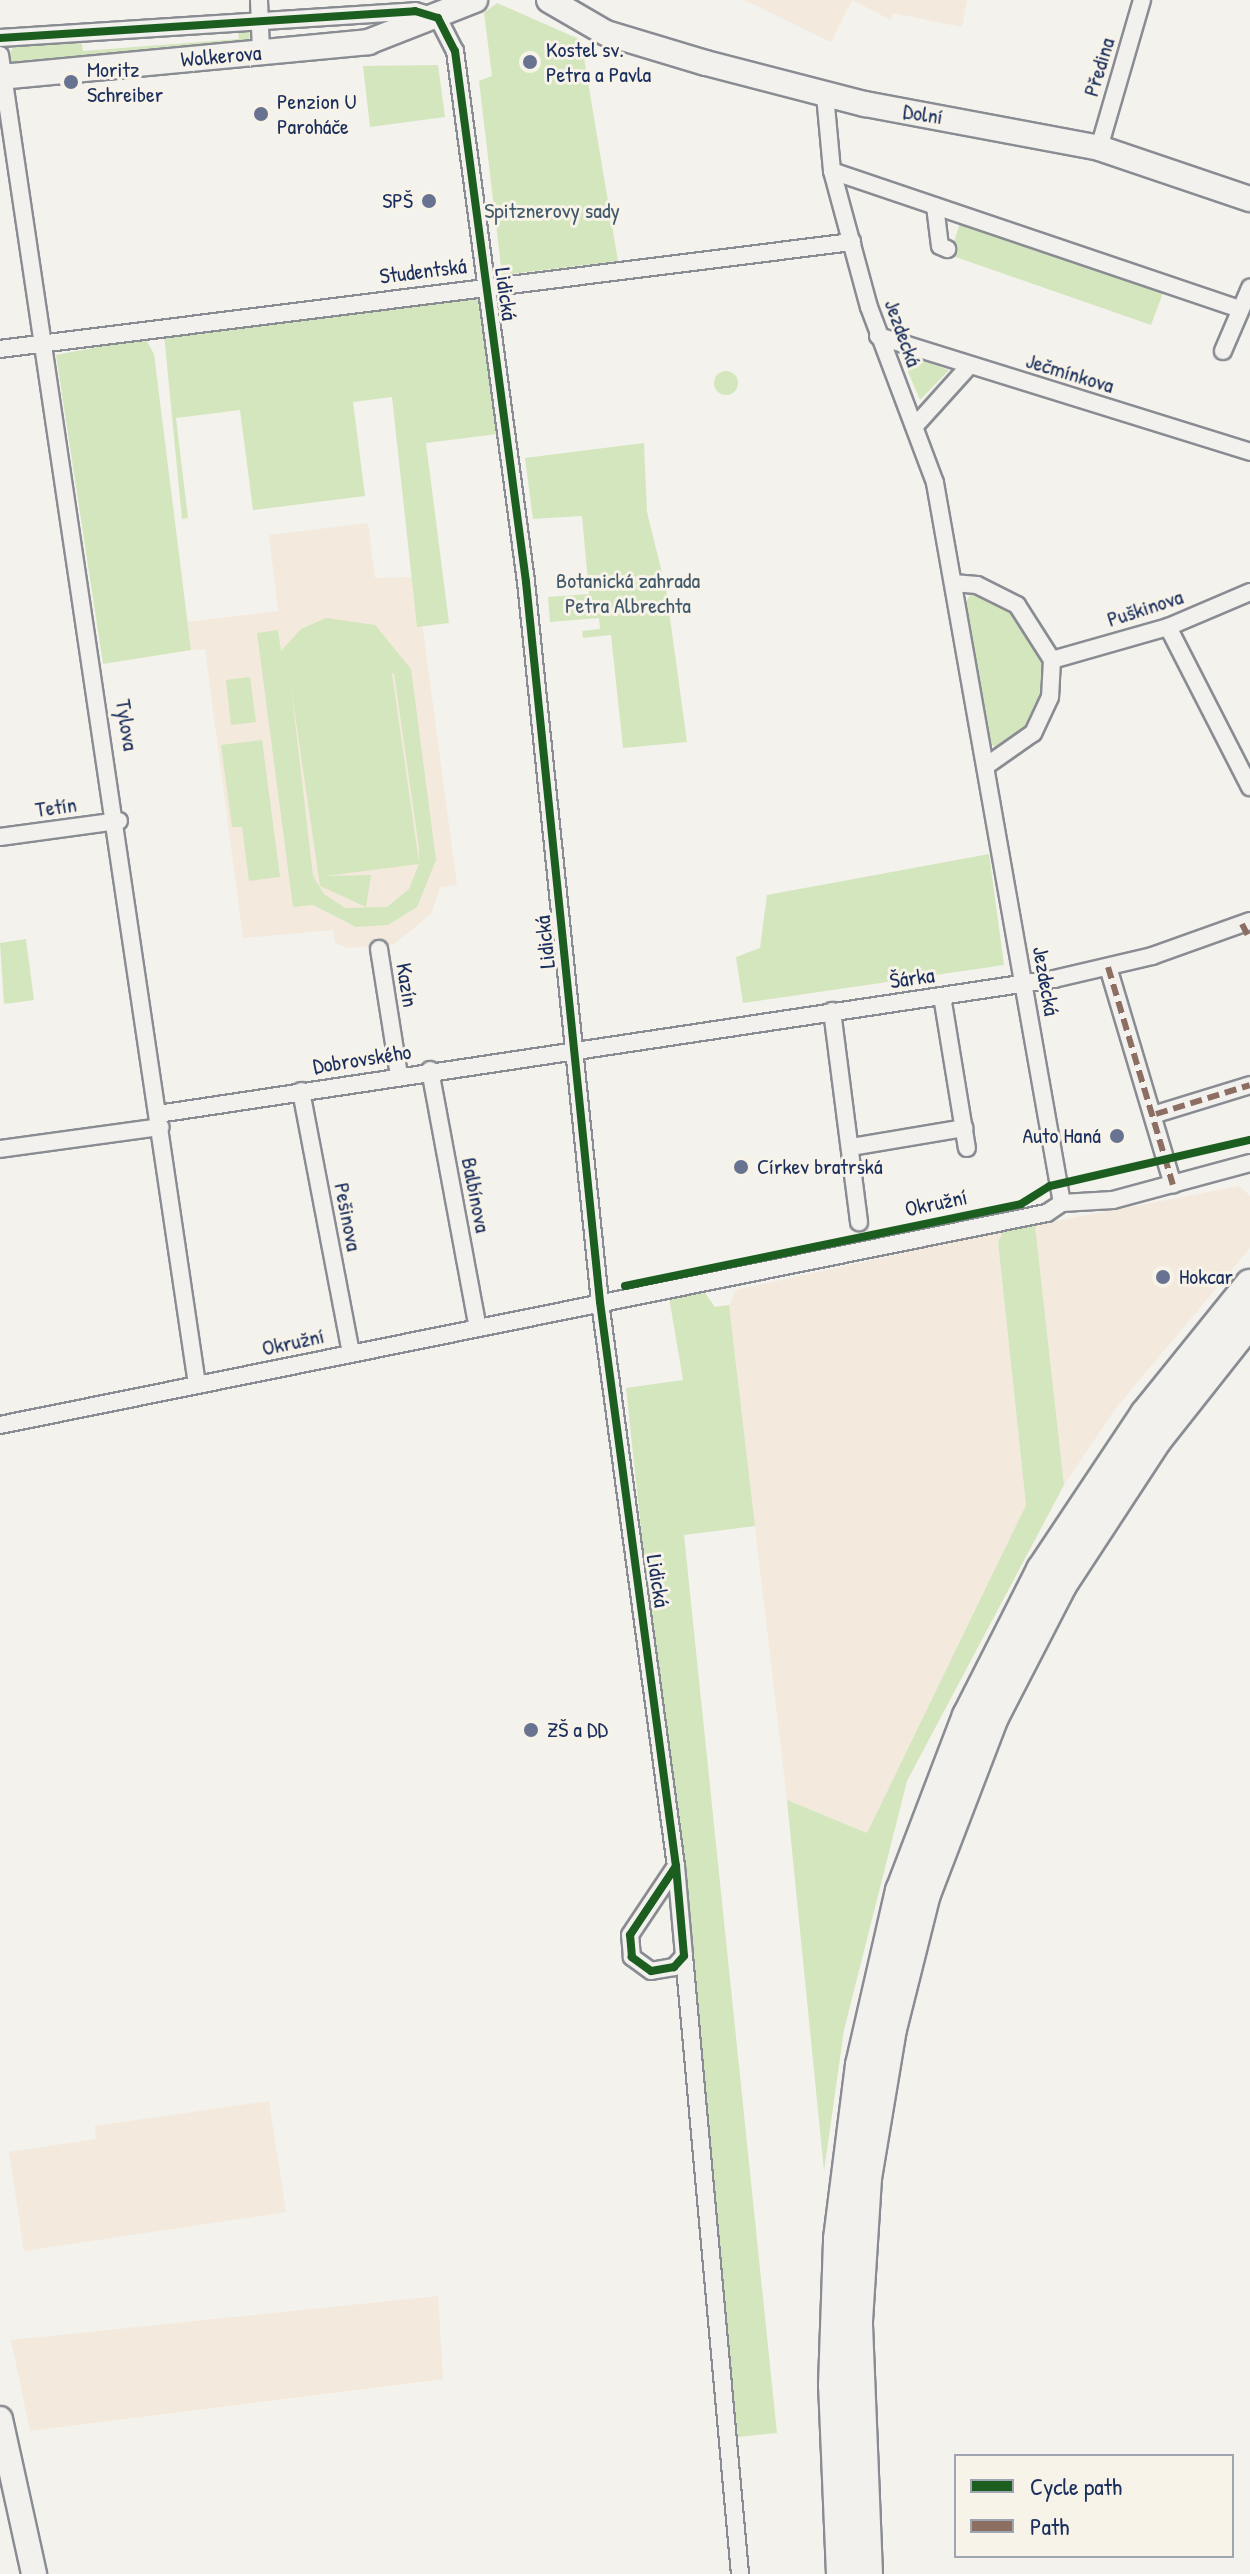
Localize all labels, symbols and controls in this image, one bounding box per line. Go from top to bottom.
street label: Předina [1078,35,1120,99]
place label: Kostel sv. Petra a Pavla [546,36,651,88]
street label: Wolkerova [180,39,262,73]
marker: Kostel sv. Petra a Pavla [521,53,539,71]
place label: Moritz Schreiber [87,56,163,108]
marker: Moritz Schreiber [62,73,80,91]
place label: Penzion U Paroháče [277,88,357,140]
street label: Dolní [901,98,945,130]
marker: Penzion U Paroháče [252,105,270,123]
place label: SPŠ [382,188,413,214]
marker: SPŠ [420,192,438,210]
park label: Spitznerovy sady [484,198,620,224]
street label: Studentská [378,253,468,289]
street label: Lidická [489,266,523,322]
street label: Jezdecká [879,296,927,370]
street label: Ječmínkova [1023,347,1117,399]
park label: Botanická zahrada Petra Albrechta [556,567,700,618]
street label: Puškinova [1104,583,1186,633]
street label: Tylova [110,697,144,753]
street label: Tetín [34,791,78,823]
street label: Lidická [529,914,561,970]
street label: Jezdecká [1027,944,1065,1018]
street label: Kazín [390,961,424,1009]
street label: Šárka [888,962,936,994]
street label: Dobrovského [311,1038,413,1080]
place label: Auto Haná [1022,1123,1101,1149]
marker: Auto Haná [1108,1127,1126,1145]
place label: Církev bratrská [757,1154,883,1180]
street label: Balbínova [456,1155,496,1235]
marker: Církev bratrská [732,1158,750,1176]
street label: Pešinova [328,1181,368,1253]
street label: Okružní [902,1184,970,1222]
place label: Hokcar [1179,1264,1233,1290]
marker: Hokcar [1154,1268,1172,1286]
street label: Okružní [259,1323,327,1361]
street label: Lidická [641,1553,675,1609]
place label: ZŠ a DD [547,1717,608,1743]
marker: ZŠ a DD [522,1721,540,1739]
legend [954,2454,1234,2558]
text: Cycle path [1030,2470,1122,2502]
text: Path [1030,2510,1069,2542]

